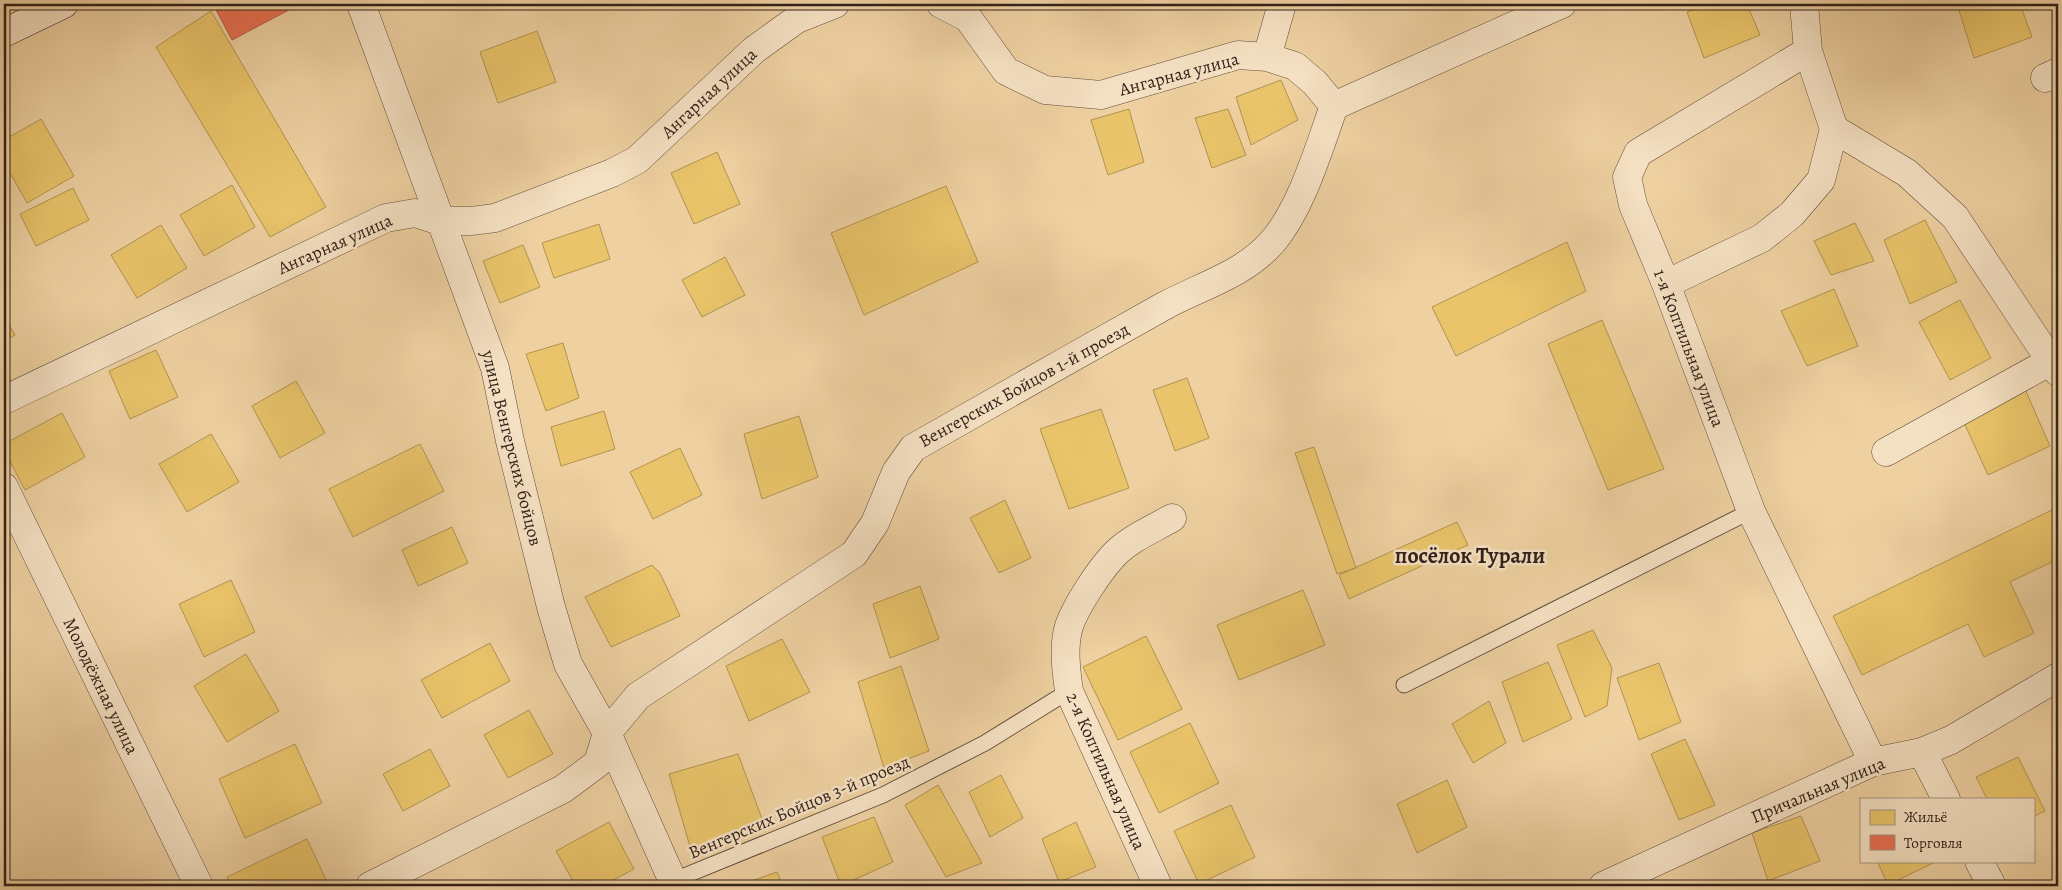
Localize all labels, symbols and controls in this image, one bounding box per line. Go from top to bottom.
street label: Ангарная улица [655,42,763,144]
street label: Ангарная улица [1116,46,1242,102]
street label: Ангарная улица [273,208,397,280]
street label: 1-я Коптильная улица [1648,266,1730,431]
street label: Венгерских Бойцов 1-й проезд [915,317,1134,453]
street label: улица Венгерских бойцов [476,347,548,548]
district label: посёлок Турали [1395,541,1545,571]
street label: Молодёжная улица [57,614,145,759]
street label: 2-я Коптильная улица [1060,689,1152,854]
street label: Венгерских Бойцов 3-й проезд [685,749,913,865]
street label: Причальная улица [1747,751,1889,829]
legend [1860,798,2034,862]
text: Жильё [1904,807,1947,827]
text: Торговля [1904,833,1962,853]

